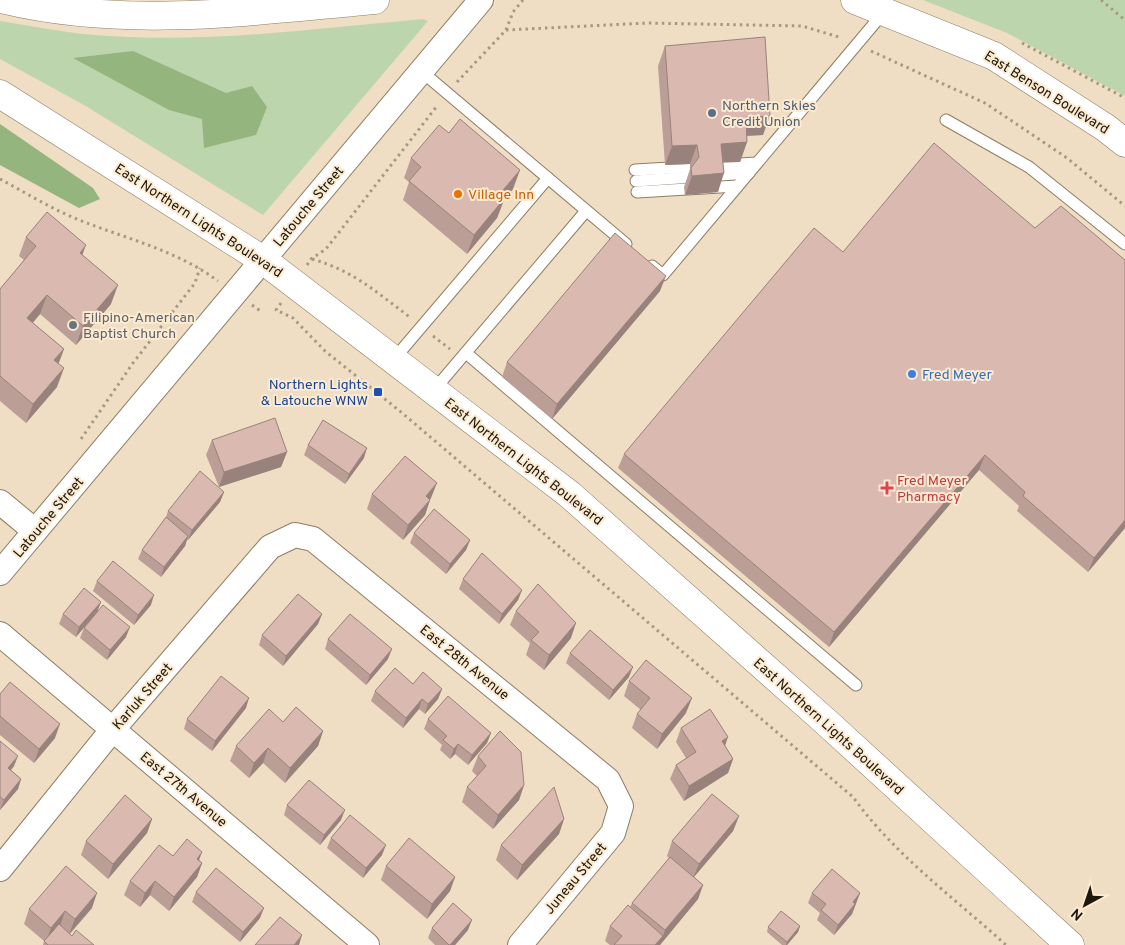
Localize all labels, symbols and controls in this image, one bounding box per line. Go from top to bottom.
street label: East Benson Boulevard [981,48,1112,139]
place label: Northern Skies Credit Union [722,98,816,131]
marker: Northern Skies Credit Union [706,107,718,119]
street label: East Northern Lights Boulevard [111,161,285,282]
street label: Latouche Street [270,163,348,251]
place label: Village Inn [468,187,534,204]
marker: Village Inn [452,188,464,200]
place label: Filipino-American Baptist Church [83,310,195,343]
marker: Filipino-American Baptist Church [67,319,79,331]
place label: Fred Meyer [922,367,992,384]
marker: Fred Meyer [906,368,918,380]
place label: Northern Lights & Latouche WNW [261,377,368,410]
marker: Northern Lights & Latouche WNW [372,386,384,398]
street label: East Northern Lights Boulevard [440,395,606,529]
place label: Fred Meyer Pharmacy [897,473,967,506]
street label: Latouche Street [10,474,88,562]
marker: Fred Meyer Pharmacy [881,482,893,494]
street label: East 28th Avenue [416,622,512,704]
street label: East Northern Lights Boulevard [749,655,907,799]
street label: Karluk Street [110,660,177,734]
street label: East 27th Avenue [136,749,230,832]
street label: Juneau Street [541,840,611,918]
north arrow [1060,880,1110,930]
text: N [1068,904,1087,924]

